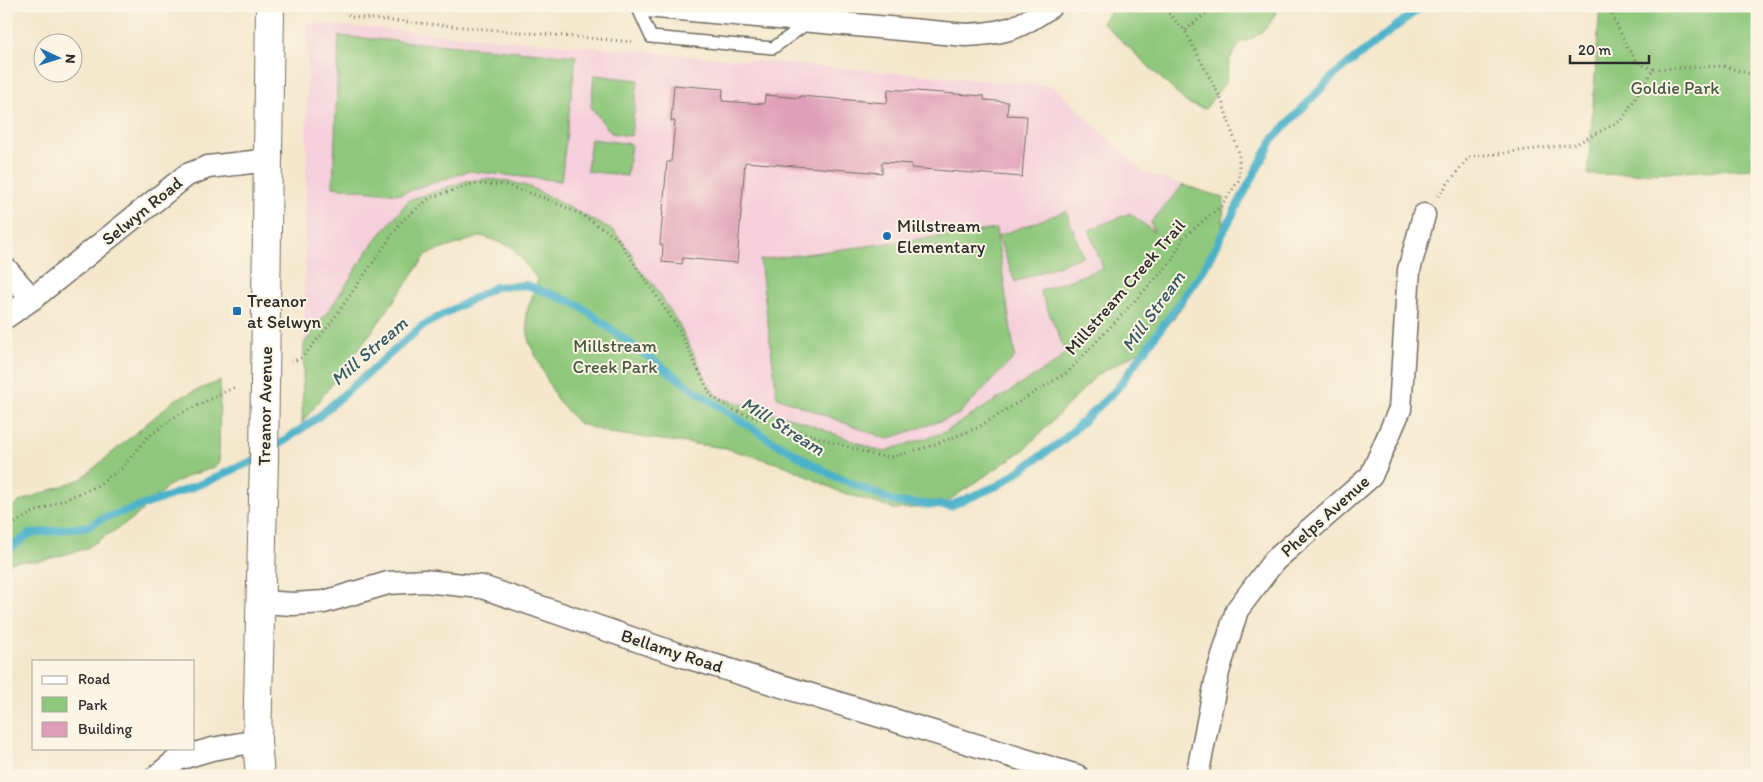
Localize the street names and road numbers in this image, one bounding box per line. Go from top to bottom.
street label: Selwyn Road [97,172,187,250]
street label: Millstream Creek Trail [1060,215,1190,359]
street label: Treanor Avenue [253,346,277,466]
street label: Phelps Avenue [1276,470,1374,562]
street label: Bellamy Road [618,624,726,678]

